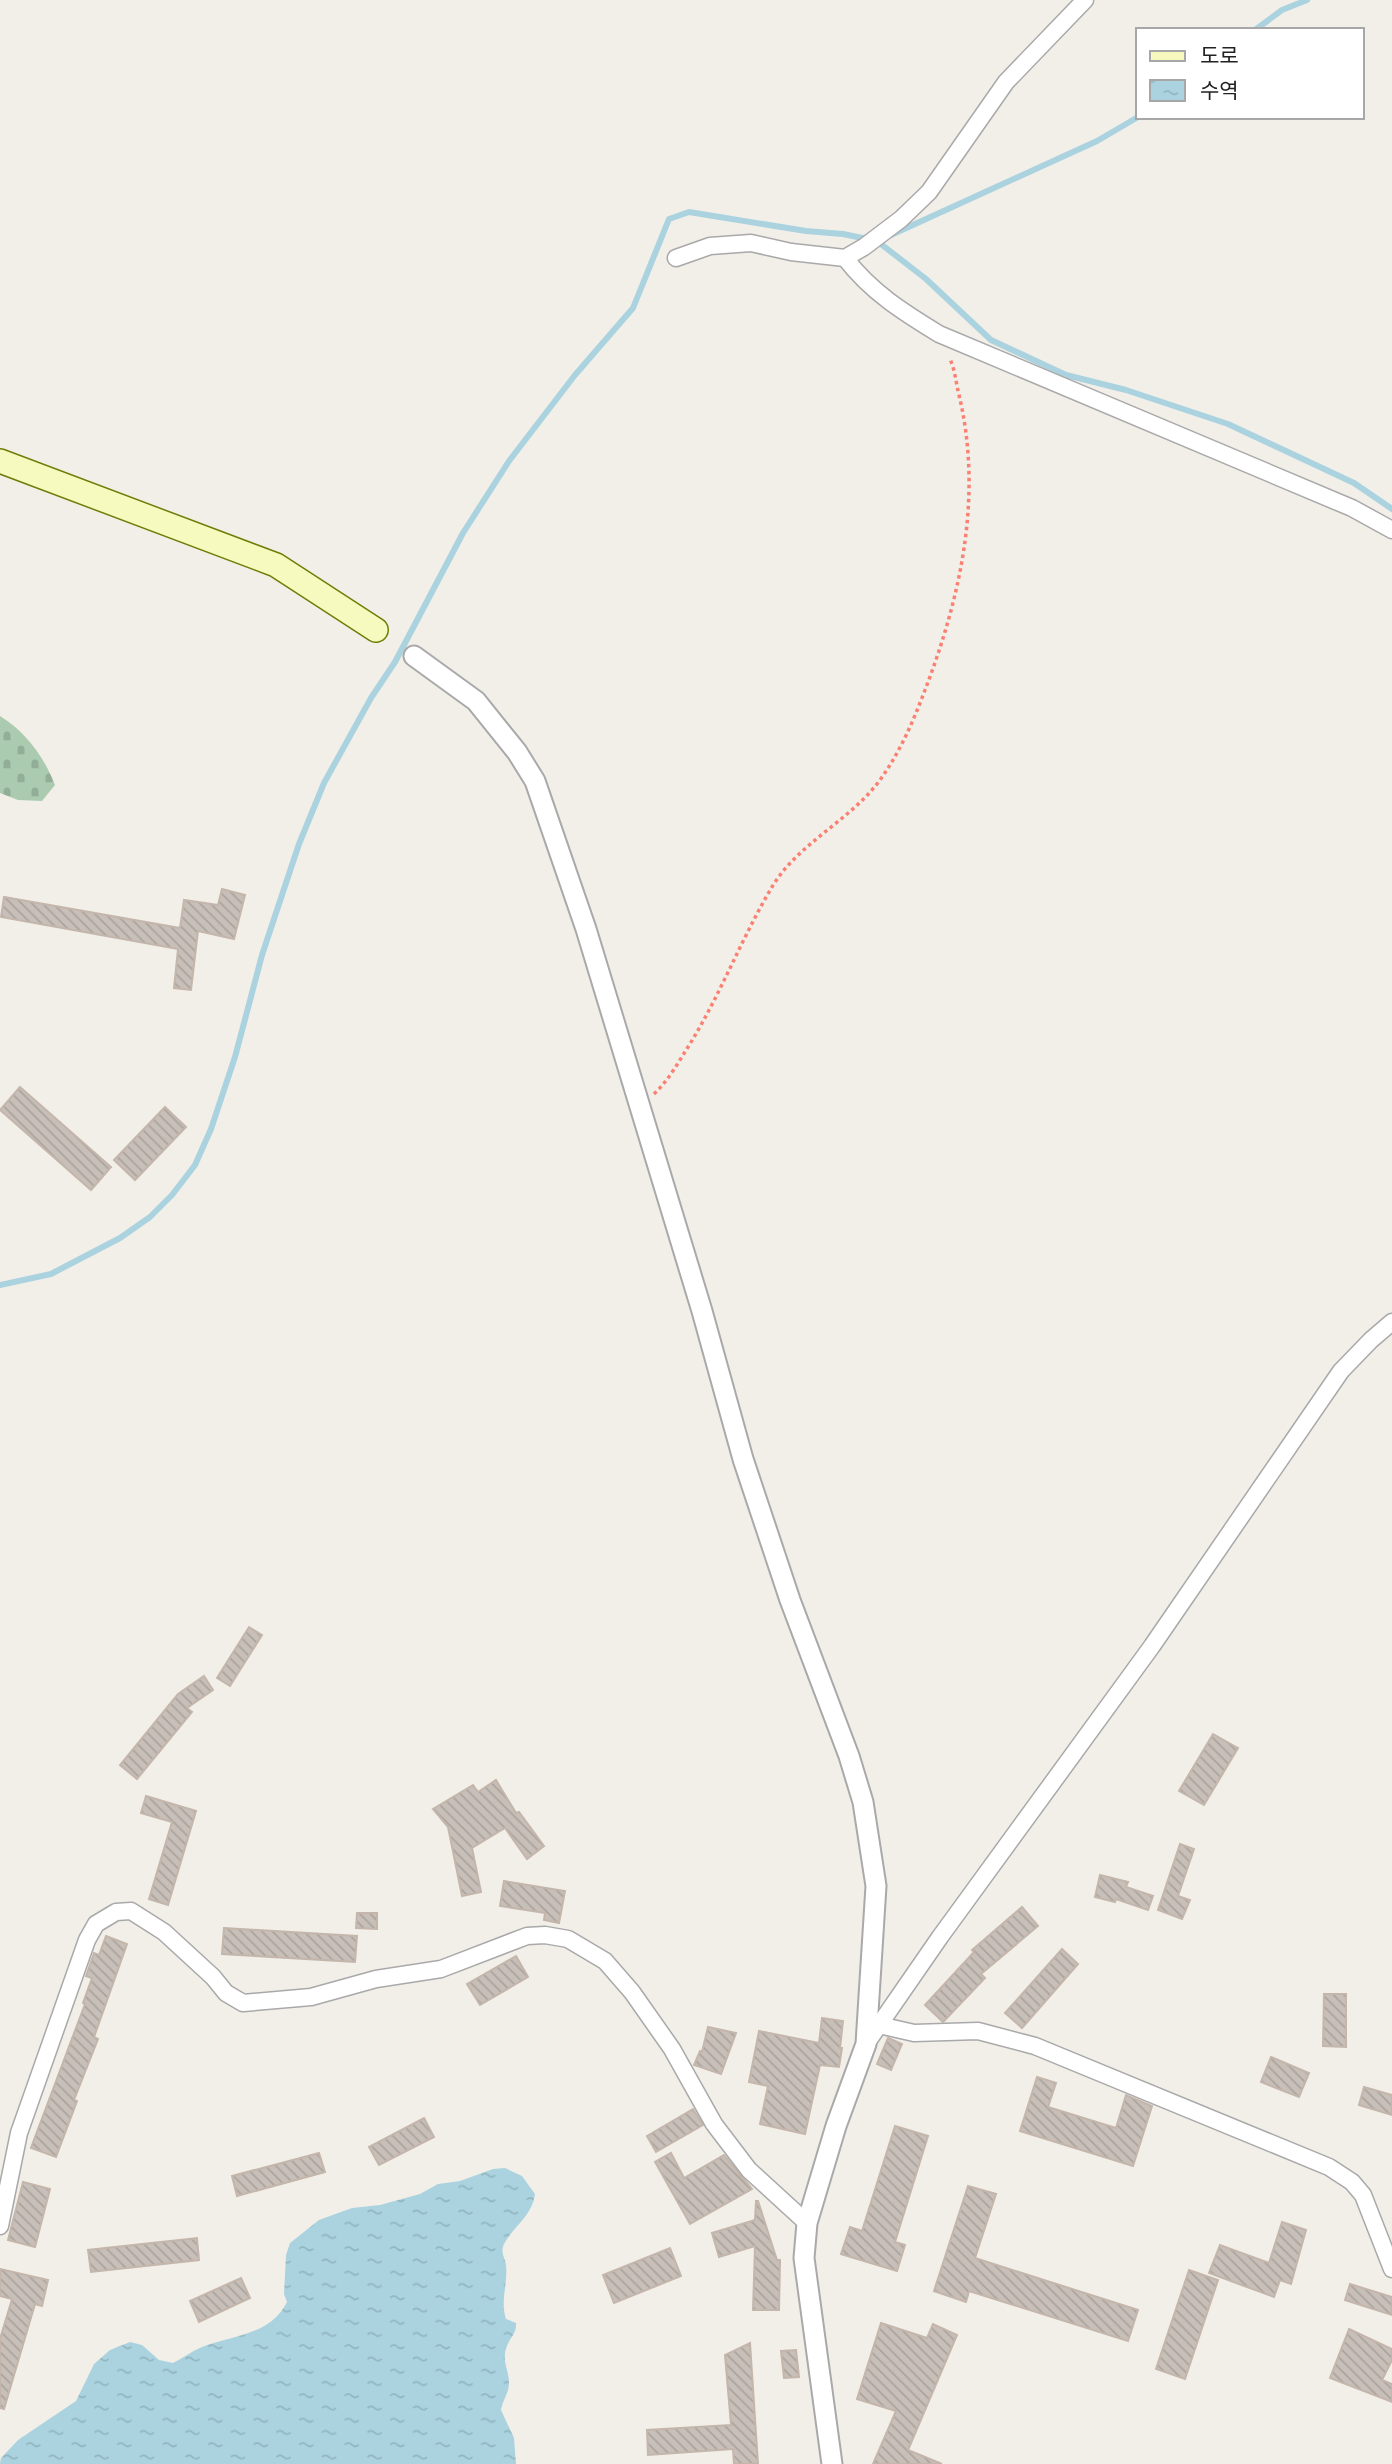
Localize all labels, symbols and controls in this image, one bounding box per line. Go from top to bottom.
legend [1136,28,1364,119]
text: 도로 [1200,41,1239,70]
text: 수역 [1200,76,1239,105]

